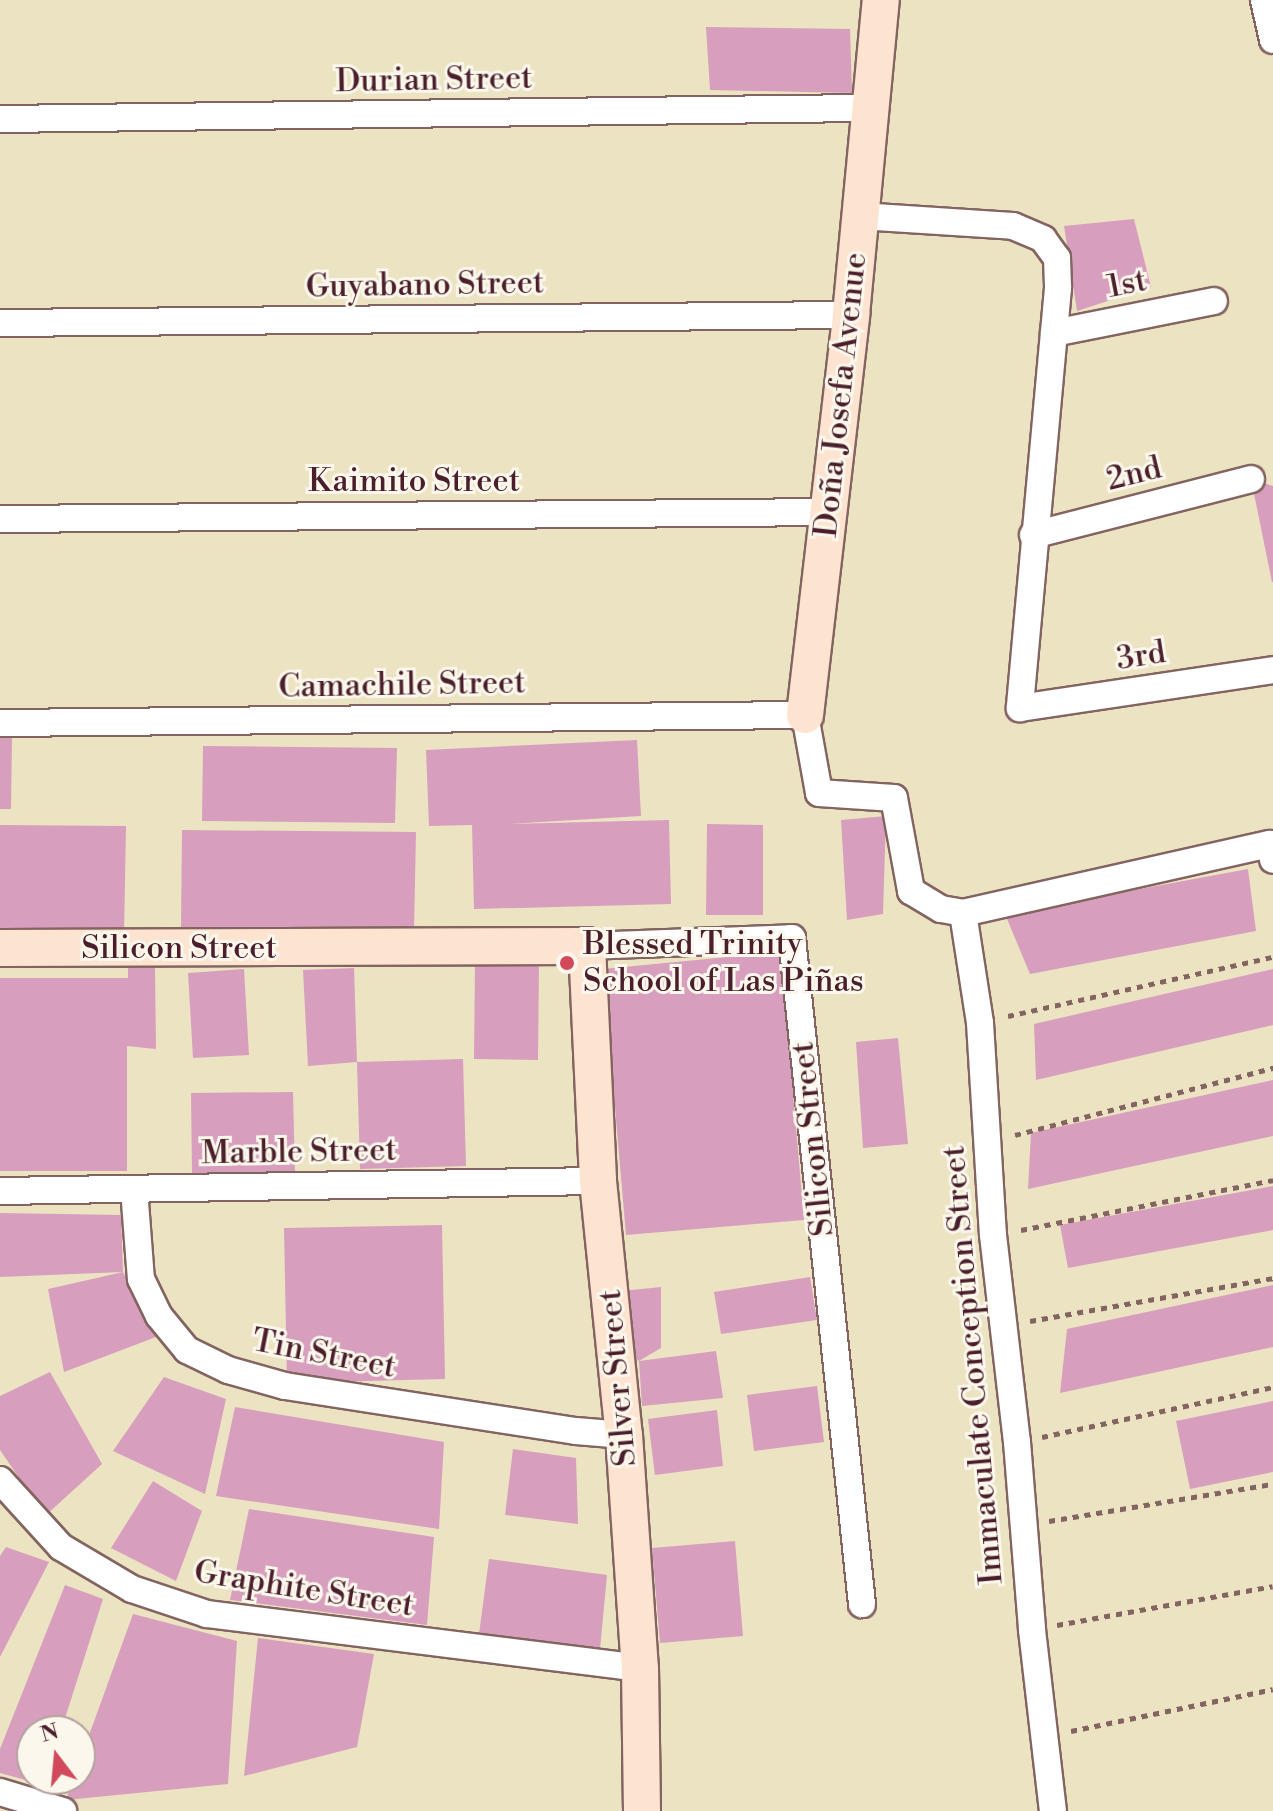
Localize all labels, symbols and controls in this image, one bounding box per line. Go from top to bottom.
street label: Durian Street [335,59,533,101]
street label: Doña Josefa Avenue [807,251,875,539]
street label: 1st [1104,261,1150,307]
street label: Guyabano Street [305,264,545,306]
street label: 2nd [1102,449,1166,499]
street label: Kaimito Street [308,462,520,500]
street label: 3rd [1114,633,1168,679]
street label: Camachile Street [278,664,526,706]
place label: Blessed Trinity School of Las Piñas [583,926,864,1001]
street label: Silicon Street [81,929,277,967]
marker: Blessed Trinity School of Las Piñas [558,954,576,972]
street label: Silicon Street [784,1040,842,1238]
street label: Marble Street [201,1131,397,1173]
street label: Immaculate Conception Street [935,1144,1011,1586]
street label: Silver Street [591,1288,645,1468]
street label: Tin Street [249,1321,399,1387]
street label: Graphite Street [191,1553,417,1625]
north arrow [16,1715,96,1795]
text: N [38,1718,62,1749]

